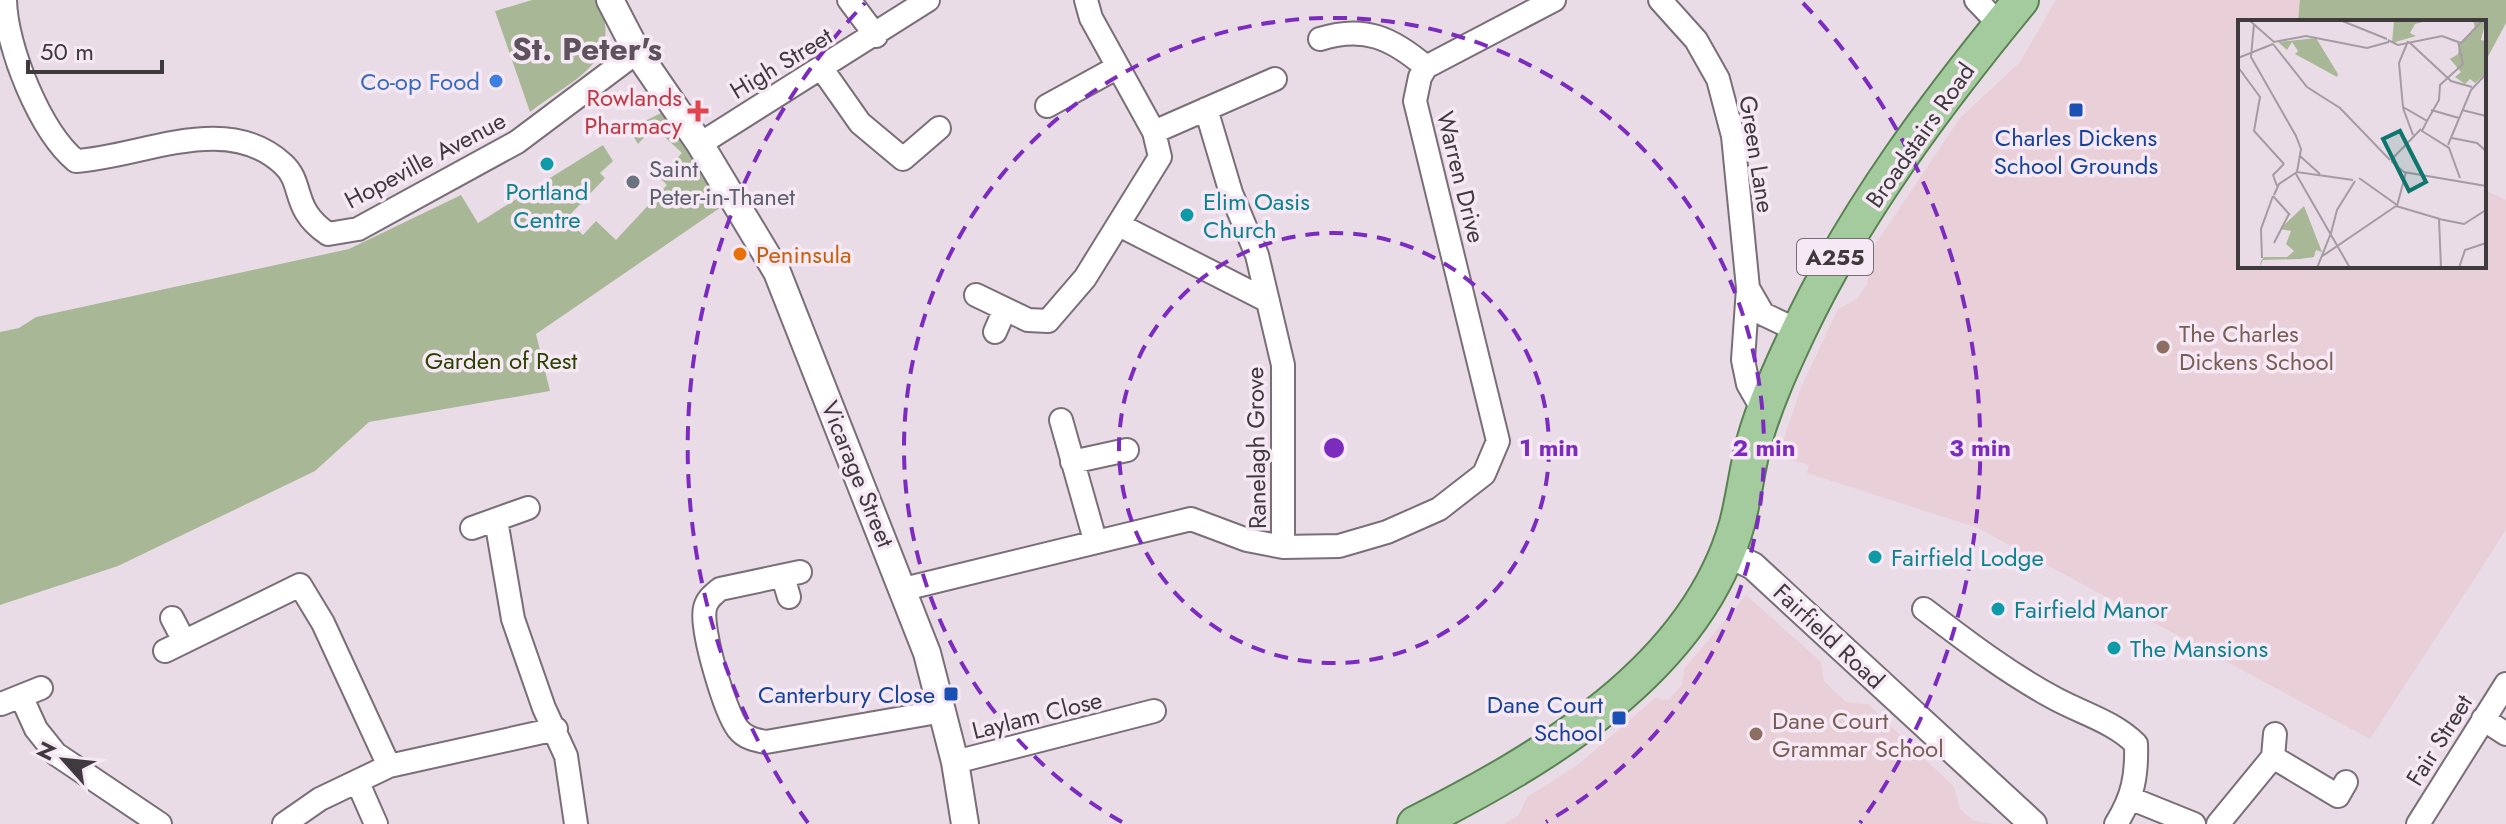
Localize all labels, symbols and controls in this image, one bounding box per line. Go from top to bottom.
street label: High Street [723,18,839,107]
inset map [2238,20,2486,268]
scale bar [28,24,162,74]
district label: St. Peter's [512,26,662,72]
text: 50 m [40,34,94,69]
street label: Broadstairs Road [1857,55,1983,215]
place label: Co-op Food [360,64,480,99]
marker: Co-op Food [487,72,505,90]
place label: Rowlands Pharmacy [584,80,682,143]
street label: Green Lane [1730,93,1784,215]
marker: Charles Dickens School Grounds [2067,101,2085,119]
marker: Rowlands Pharmacy [689,102,707,120]
street label: Hopeville Avenue [338,103,512,217]
street label: Warren Drive [1428,107,1494,247]
place label: Charles Dickens School Grounds [1994,120,2158,183]
place label: Saint Peter-in-Thanet [649,151,795,214]
marker: Portland Centre [538,155,556,173]
marker: Saint Peter-in-Thanet [624,173,642,191]
place label: Portland Centre [506,174,588,237]
place label: Elim Oasis Church [1203,184,1310,247]
marker: Elim Oasis Church [1178,206,1196,224]
place label: Peninsula [756,237,852,272]
road number: A255 [1797,239,1873,275]
marker: Peninsula [731,245,749,263]
place label: The Charles Dickens School [2179,316,2334,379]
marker: The Charles Dickens School [2154,338,2172,356]
park label: Garden of Rest [425,343,578,378]
street label: Ranelagh Grove [1237,367,1275,529]
street label: Vicarage Street [813,395,903,553]
text: 1 min [1519,430,1579,465]
text: 2 min [1732,430,1796,465]
text: 3 min [1949,430,2011,465]
centre of rings [1320,434,1348,462]
place label: Fairfield Lodge [1891,540,2044,575]
marker: Fairfield Lodge [1866,548,1884,566]
street label: Fairfield Road [1766,575,1892,697]
place label: Fairfield Manor [2014,592,2169,627]
marker: Fairfield Manor [1989,600,2007,618]
place label: The Mansions [2130,631,2268,666]
marker: The Mansions [2105,639,2123,657]
place label: Canterbury Close [758,677,935,712]
street label: Laylam Close [968,682,1106,748]
marker: Canterbury Close [942,685,960,703]
place label: Dane Court School [1487,687,1603,750]
street label: Fair Street [2397,687,2481,792]
place label: Dane Court Grammar School [1772,703,1944,766]
marker: Dane Court School [1610,709,1628,727]
north arrow [24,720,104,800]
marker: Dane Court Grammar School [1747,725,1765,743]
text: N [28,736,64,766]

